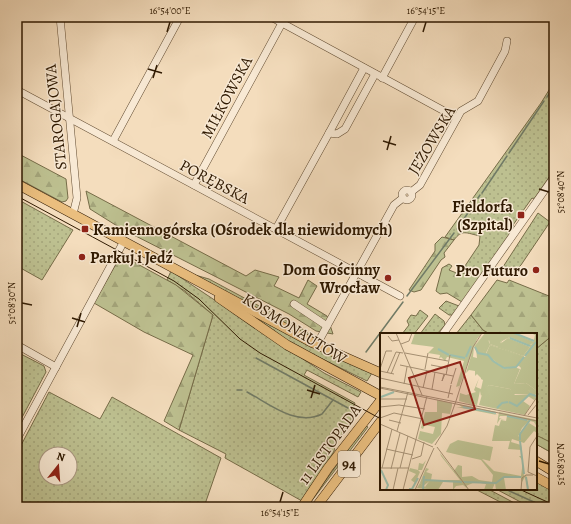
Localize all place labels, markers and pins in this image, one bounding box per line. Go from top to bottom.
place label: Fieldorfa (Szpital) [452,196,513,236]
marker: Fieldorfa (Szpital) [516,210,526,220]
place label: Kamiennogórska (Ośrodek dla niewidomych) [93,219,392,241]
marker: Kamiennogórska (Ośrodek dla niewidomych) [80,224,90,234]
place label: Parkuj i Jedź [90,247,173,269]
marker: Parkuj i Jedź [77,252,87,262]
place label: Dom Gościnny Wrocław [283,259,381,299]
place label: Pro Futuro [456,260,528,282]
marker: Pro Futuro [531,265,541,275]
marker: Dom Gościnny Wrocław [383,273,393,283]

